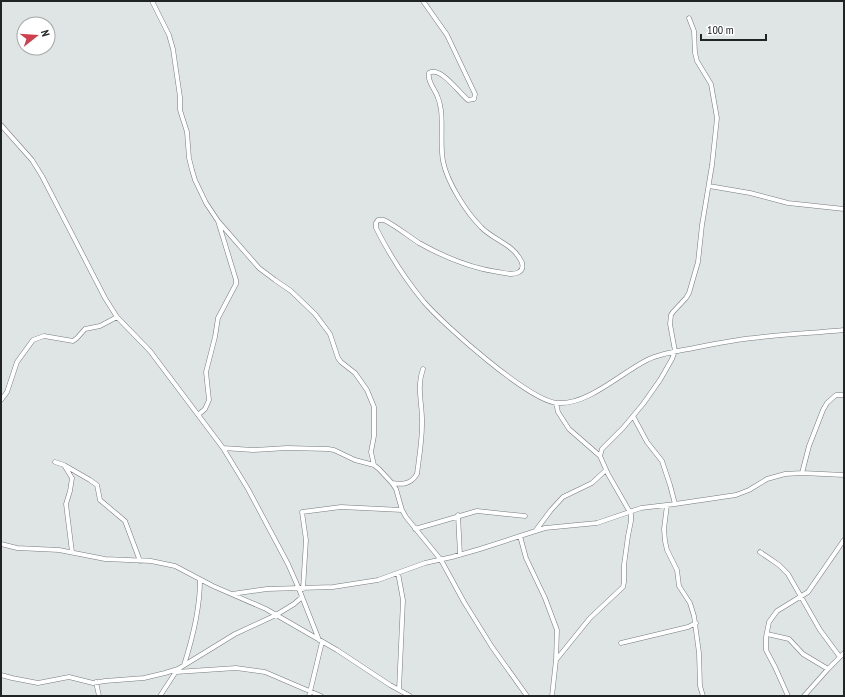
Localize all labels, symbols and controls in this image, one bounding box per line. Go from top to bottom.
north arrow [16,16,56,56]
scale bar [701,16,766,42]
text: 100 m [707,22,734,37]
text: N [38,28,53,38]

